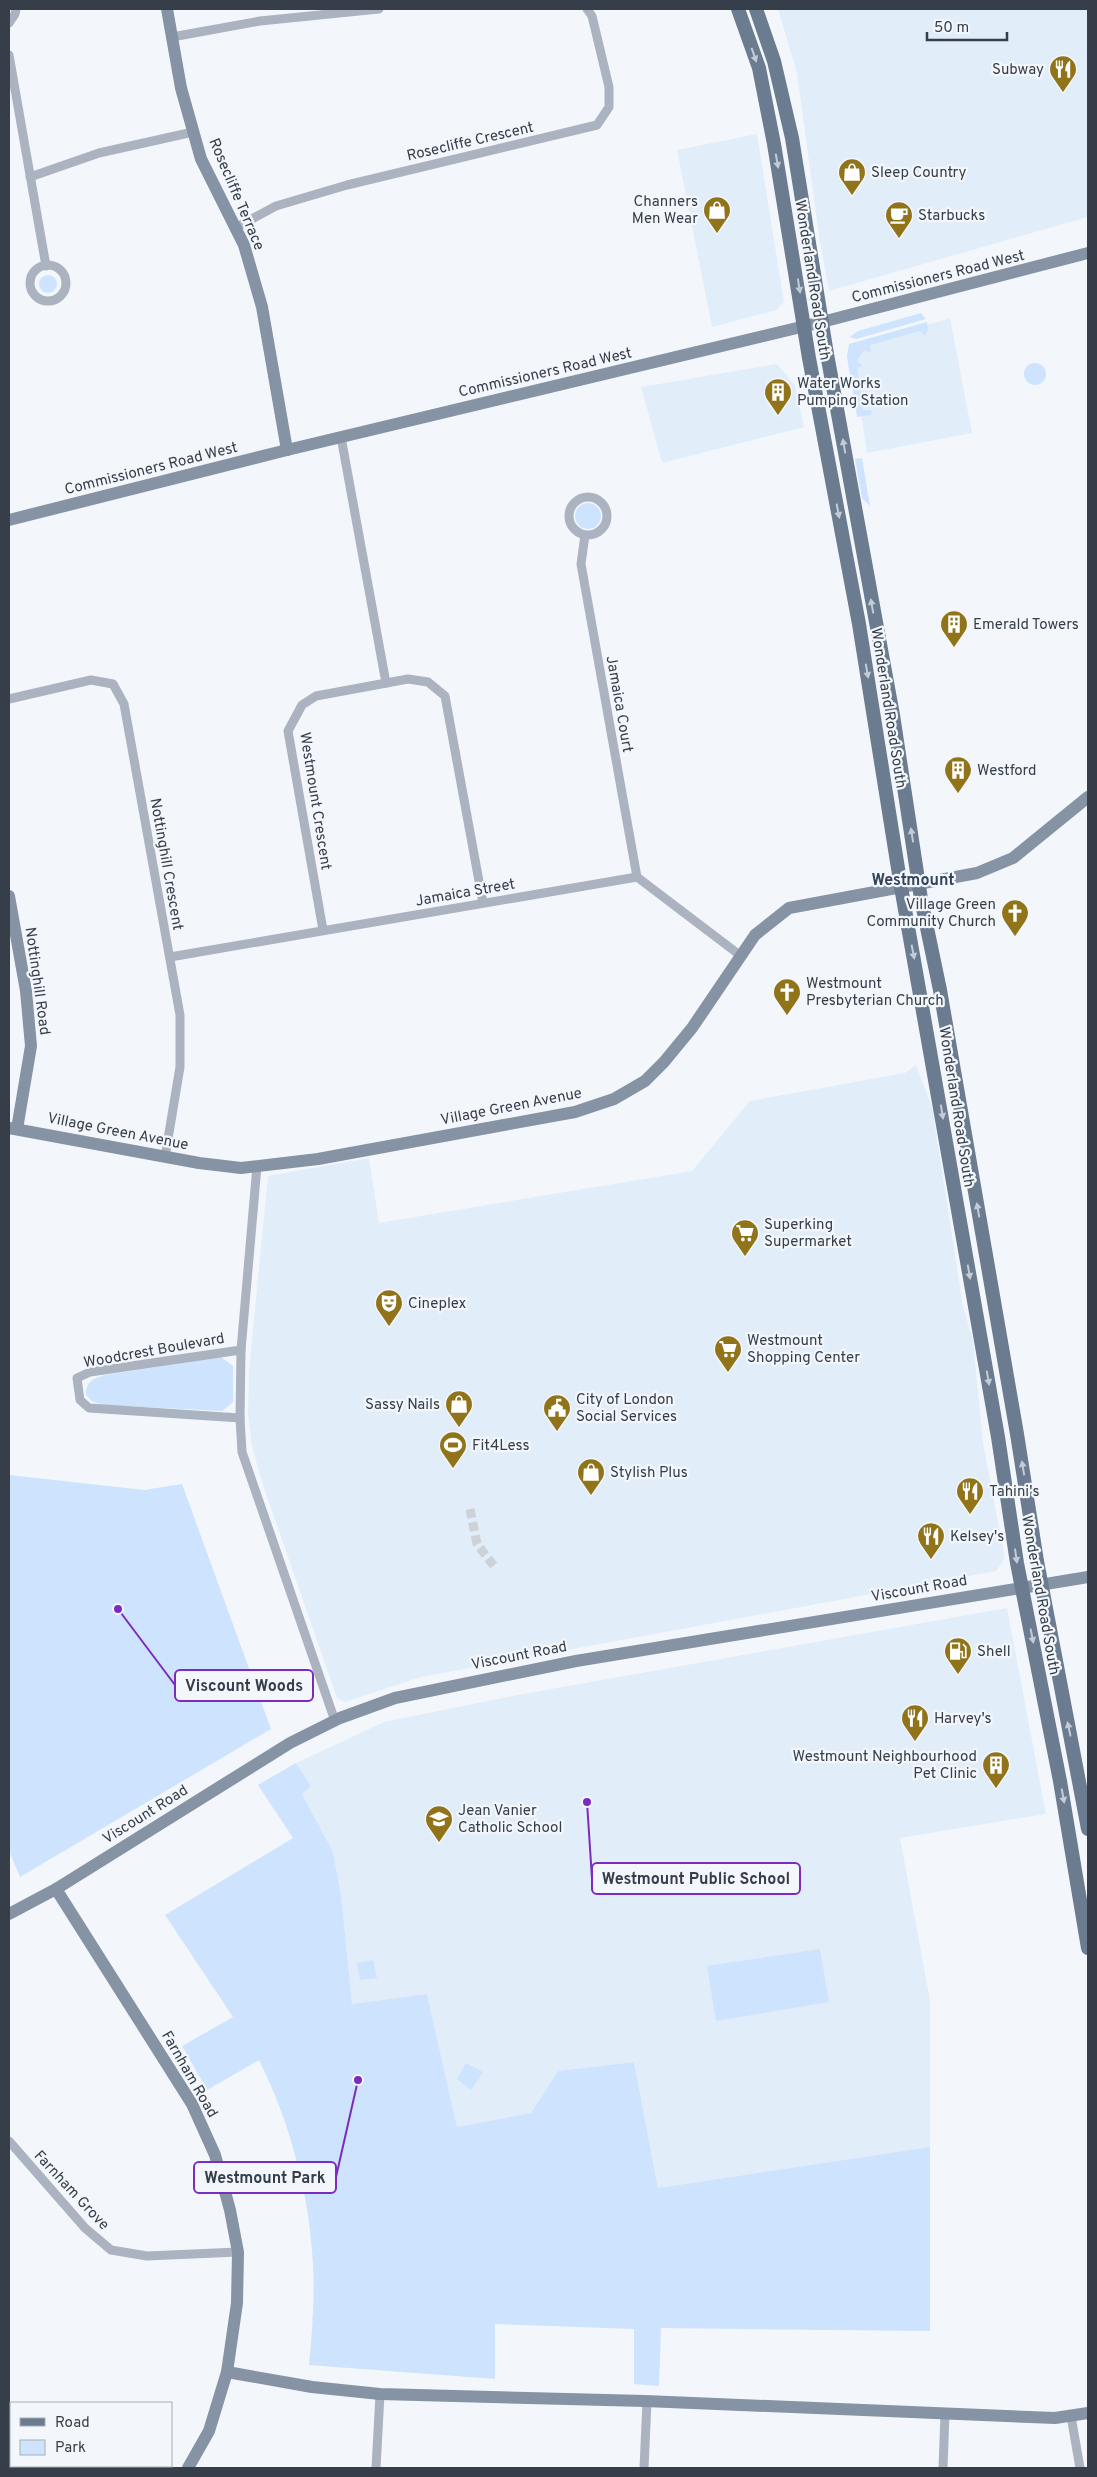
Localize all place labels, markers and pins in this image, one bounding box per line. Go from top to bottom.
restaurant icon: Subway [1048,54,1078,93]
place label: Subway [992,61,1044,80]
shop icon: Sleep Country [837,157,867,196]
place label: Sleep Country [871,164,966,183]
place label: Channers Men Wear [632,193,698,229]
shop icon: Channers Men Wear [702,195,732,234]
cafe icon: Starbucks [884,200,914,239]
place label: Starbucks [918,207,985,226]
place label: Water Works Pumping Station [797,375,909,411]
building icon: Water Works Pumping Station [763,377,793,416]
building icon: Emerald Towers [939,609,969,648]
place label: Emerald Towers [973,616,1079,635]
building icon: Westford [943,755,973,794]
place label: Westford [977,762,1036,781]
place label: Village Green Community Church [867,896,996,932]
church icon: Village Green Community Church [1000,898,1030,937]
place label: Westmount Presbyterian Church [806,975,944,1011]
church icon: Westmount Presbyterian Church [772,977,802,1016]
place label: Superking Supermarket [764,1216,852,1252]
supermarket icon: Superking Supermarket [730,1218,760,1257]
theatre icon: Cineplex [374,1288,404,1327]
place label: Cineplex [408,1295,466,1314]
place label: Westmount Shopping Center [747,1332,860,1368]
supermarket icon: Westmount Shopping Center [713,1334,743,1373]
shop icon: Sassy Nails [444,1389,474,1428]
place label: City of London Social Services [576,1391,677,1427]
public building icon: City of London Social Services [542,1393,572,1432]
place label: Sassy Nails [365,1396,440,1415]
sports icon: Fit4Less [438,1430,468,1469]
place label: Fit4Less [472,1437,530,1456]
shop icon: Stylish Plus [576,1457,606,1496]
place label: Stylish Plus [610,1464,688,1483]
restaurant icon: Tahini's [955,1476,985,1515]
place label: Tahini's [989,1483,1039,1502]
restaurant icon: Kelsey's [916,1521,946,1560]
place label: Kelsey's [950,1528,1004,1547]
fuel station icon: Shell [943,1636,973,1675]
place label: Shell [977,1643,1011,1662]
callout: Viscount Woods [175,1670,313,1701]
restaurant icon: Harvey's [900,1703,930,1742]
place label: Harvey's [934,1710,992,1729]
place label: Westmount Neighbourhood Pet Clinic [792,1748,977,1784]
building icon: Westmount Neighbourhood Pet Clinic [981,1750,1011,1789]
place label: Jean Vanier Catholic School [458,1802,562,1838]
school or university icon: Jean Vanier Catholic School [424,1804,454,1843]
callout: Westmount Public School [592,1863,800,1894]
callout: Westmount Park [194,2162,336,2193]

